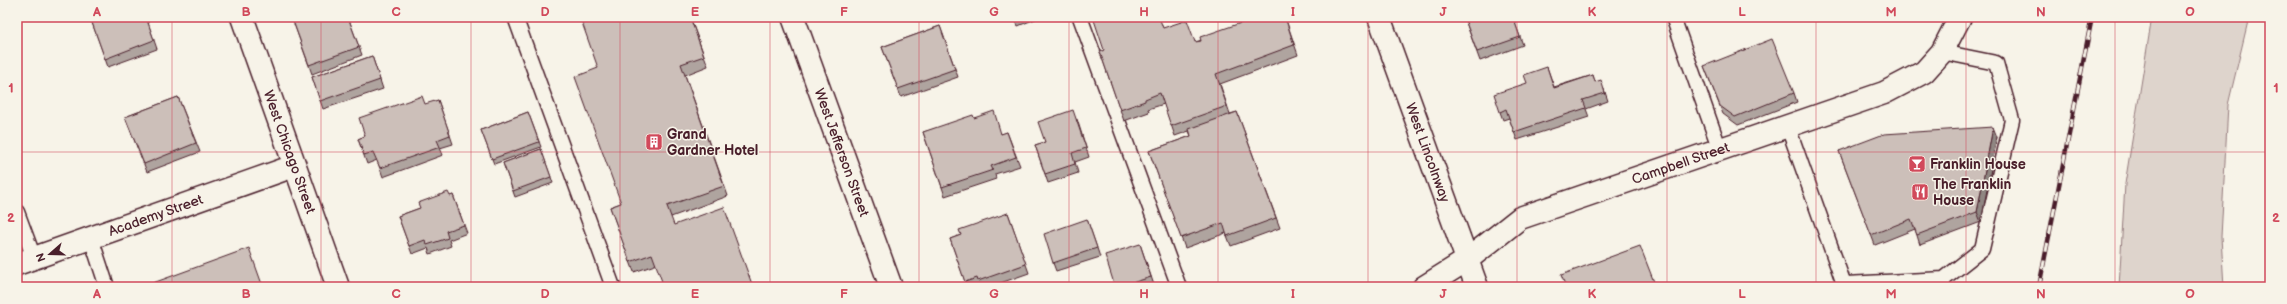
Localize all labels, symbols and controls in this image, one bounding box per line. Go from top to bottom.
text: A [92,4,101,20]
text: B [241,4,251,20]
text: C [391,4,401,20]
text: D [540,4,550,20]
text: E [691,4,700,20]
text: F [840,4,848,20]
text: G [989,4,999,20]
text: H [1139,4,1149,20]
text: I [1291,4,1295,20]
text: J [1439,4,1447,20]
text: K [1588,4,1597,20]
text: L [1738,4,1746,20]
text: M [1885,4,1897,20]
text: N [2036,4,2046,20]
text: O [2185,4,2195,20]
text: 1 [8,80,14,96]
text: 1 [2273,80,2279,96]
street label: West Jefferson Street [811,86,873,220]
street label: West Chicago Street [260,88,319,217]
street label: West Lincolnway [1402,101,1454,205]
place label: Grand Gardner Hotel [667,126,758,159]
building icon: Grand Gardner Hotel [644,132,664,152]
street label: Campbell Street [1630,139,1732,188]
bar icon: Franklin House [1907,154,1927,174]
place label: Franklin House [1930,156,2026,173]
place label: The Franklin House [1933,176,2011,209]
restaurant icon: The Franklin House [1910,182,1930,202]
street label: Academy Street [106,191,206,240]
text: 2 [7,210,15,226]
text: 2 [2272,210,2280,226]
north arrow [30,234,70,274]
text: N [34,251,49,263]
text: A [92,286,101,302]
text: B [241,286,251,302]
text: C [391,286,401,302]
text: D [540,286,550,302]
text: E [691,286,700,302]
text: F [840,286,848,302]
text: G [989,286,999,302]
text: H [1139,286,1149,302]
text: I [1291,286,1295,302]
text: J [1439,286,1447,302]
text: K [1588,286,1597,302]
text: L [1738,286,1746,302]
text: M [1885,286,1897,302]
text: N [2036,286,2046,302]
text: O [2185,286,2195,302]

